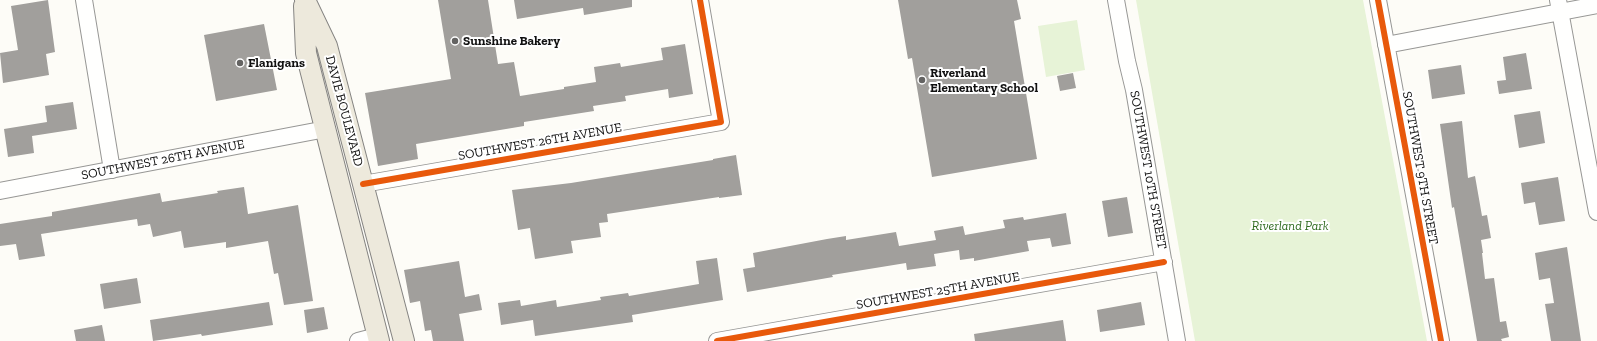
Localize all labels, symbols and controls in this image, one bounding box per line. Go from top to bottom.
place label: Sunshine Bakery [463,33,560,49]
marker: Sunshine Bakery [450,36,460,46]
street label: DAVIE BOULEVARD [322,54,366,168]
place label: Flanigans [248,55,305,71]
marker: Flanigans [235,58,245,68]
place label: Riverland Elementary School [930,65,1038,96]
marker: Riverland Elementary School [917,75,927,85]
street label: SOUTHWEST 10TH STREET [1126,89,1170,251]
street label: SOUTHWEST 9TH STREET [1399,90,1441,246]
street label: SOUTHWEST 26TH AVENUE [457,120,623,164]
street label: SOUTHWEST 26TH AVENUE [80,137,246,183]
park label: Riverland Park [1251,218,1329,234]
street label: SOUTHWEST 25TH AVENUE [855,269,1021,313]

